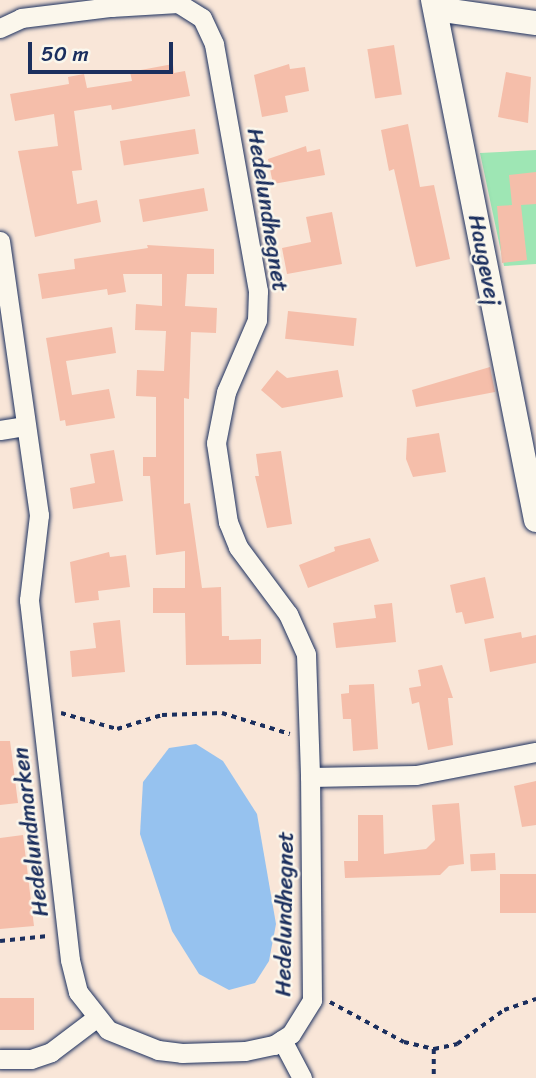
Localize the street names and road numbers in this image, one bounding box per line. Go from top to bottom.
street label: Hedelundhegnet [240,126,294,294]
street label: Haugevej [462,212,506,308]
street label: Hedelundmarken [7,746,55,918]
street label: Hedelundhegnet [270,831,300,997]

